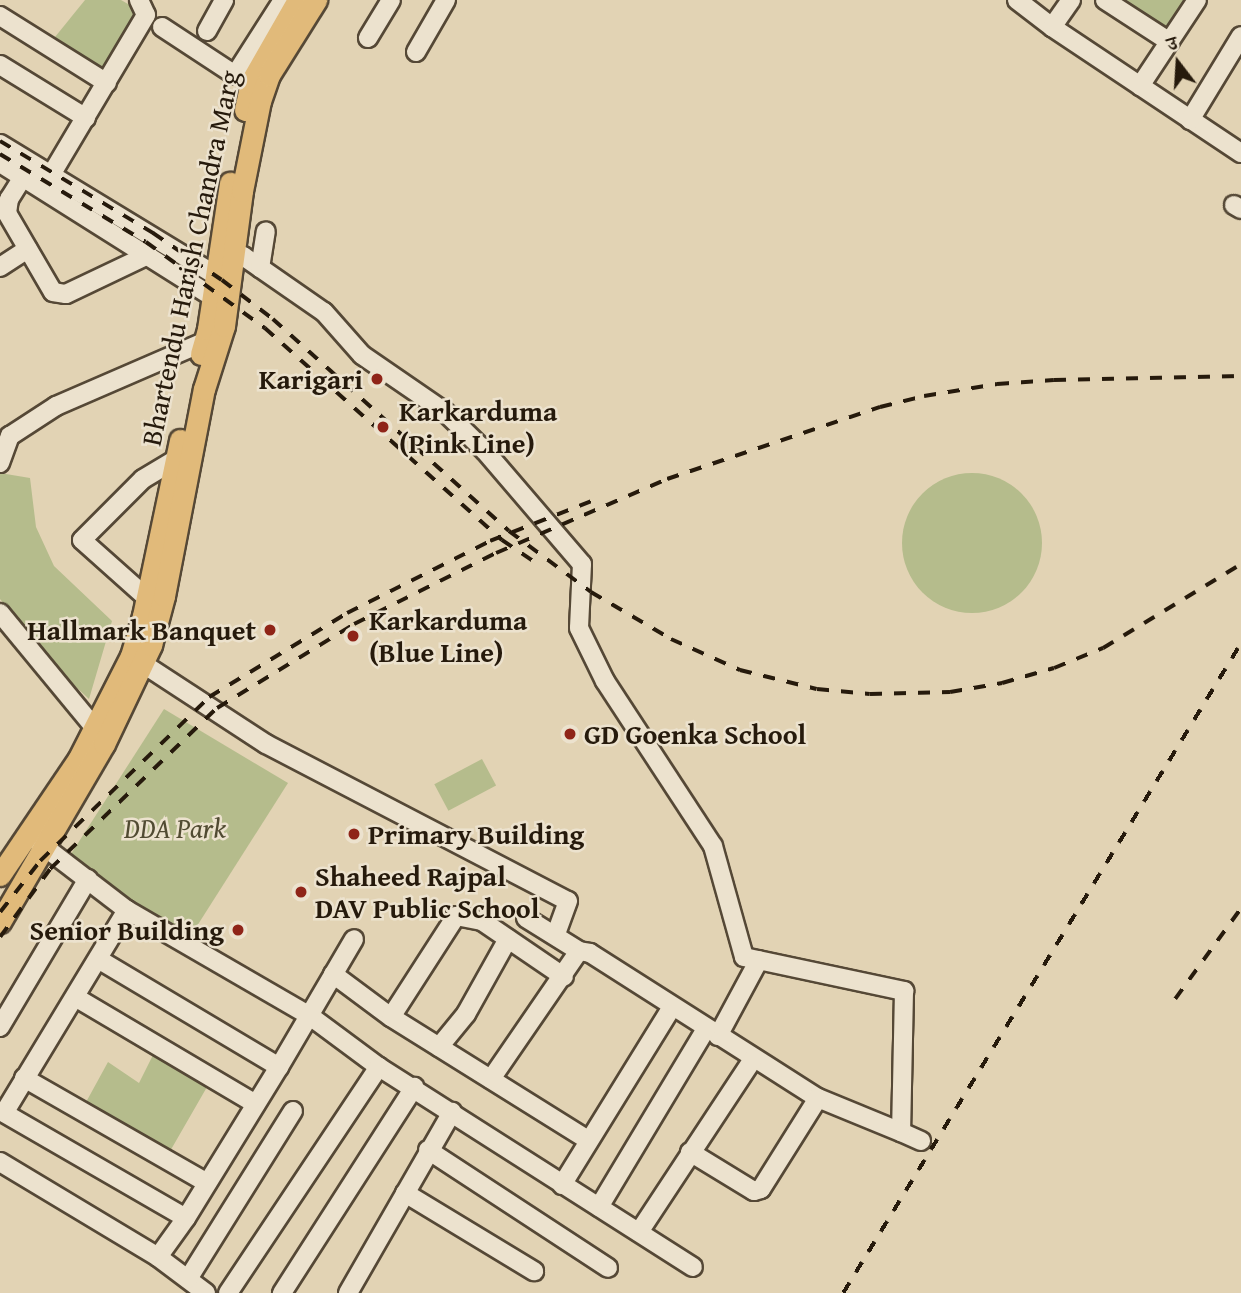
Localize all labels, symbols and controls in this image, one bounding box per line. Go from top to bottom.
north arrow [1143,28,1213,98]
text: उ [1163,28,1181,58]
street label: Bhartendu Harish Chandra Marg [134,67,246,449]
place label: Karigari [259,362,363,396]
marker: Karigari [369,371,385,387]
place label: Karkarduma (Pink Line) [399,394,557,460]
marker: Karkarduma (Pink Line) [373,417,393,437]
place label: Karkarduma (Blue Line) [369,603,527,669]
place label: Hallmark Banquet [27,613,256,647]
marker: Hallmark Banquet [262,622,278,638]
marker: Karkarduma (Blue Line) [343,626,363,646]
place label: GD Goenka School [584,717,806,751]
marker: GD Goenka School [562,726,578,742]
park label: DDA Park [124,811,226,845]
place label: Primary Building [368,817,584,851]
marker: Primary Building [346,826,362,842]
place label: Shaheed Rajpal DAV Public School [315,859,539,925]
marker: Shaheed Rajpal DAV Public School [293,884,309,900]
place label: Senior Building [30,913,224,947]
marker: Senior Building [230,922,246,938]

